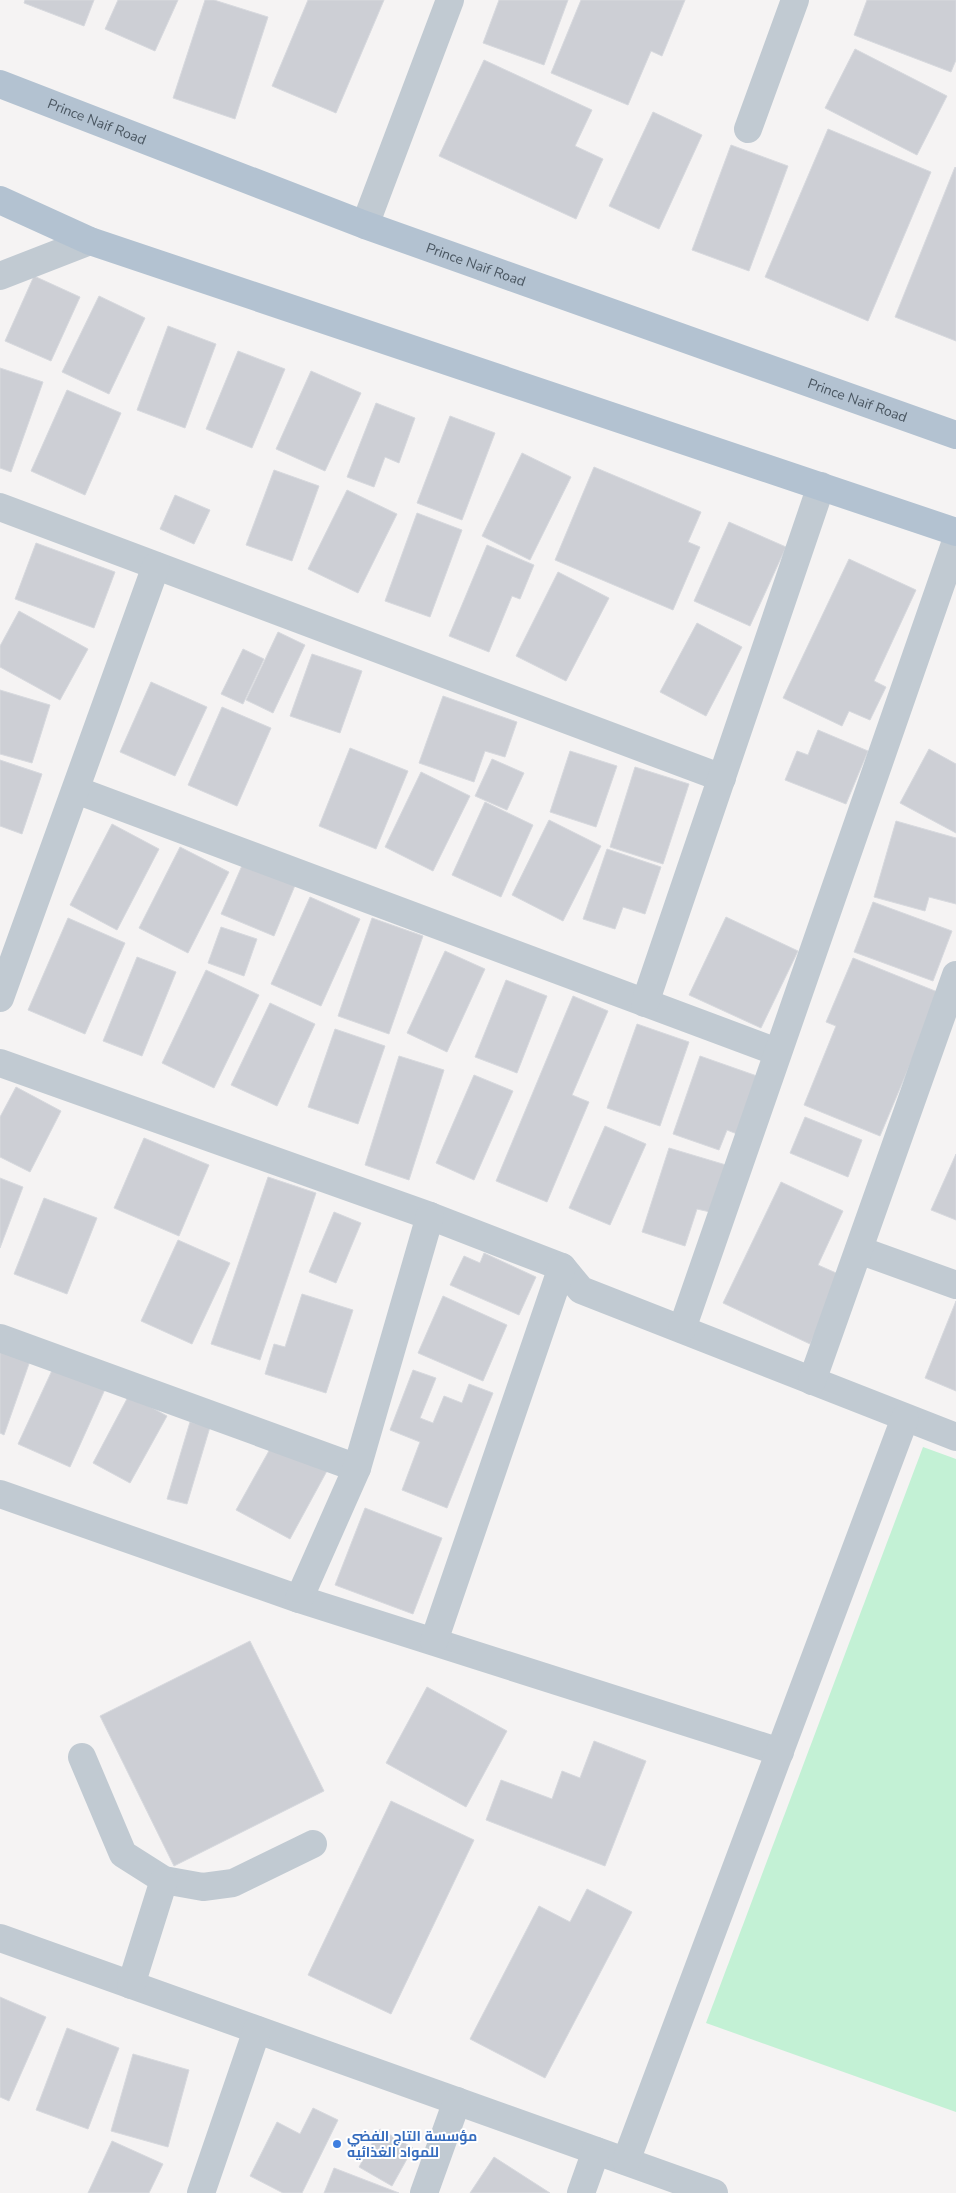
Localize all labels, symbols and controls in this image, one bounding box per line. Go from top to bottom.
street label: Prince Naif Road [45,94,149,150]
street label: Prince Naif Road [423,238,528,291]
street label: Prince Naif Road [805,374,910,427]
place label: مؤسسة التاج الفضي للمواد الغذائيه [347,2127,477,2162]
marker: مؤسسة التاج الفضي للمواد الغذائيه [331,2138,343,2150]

